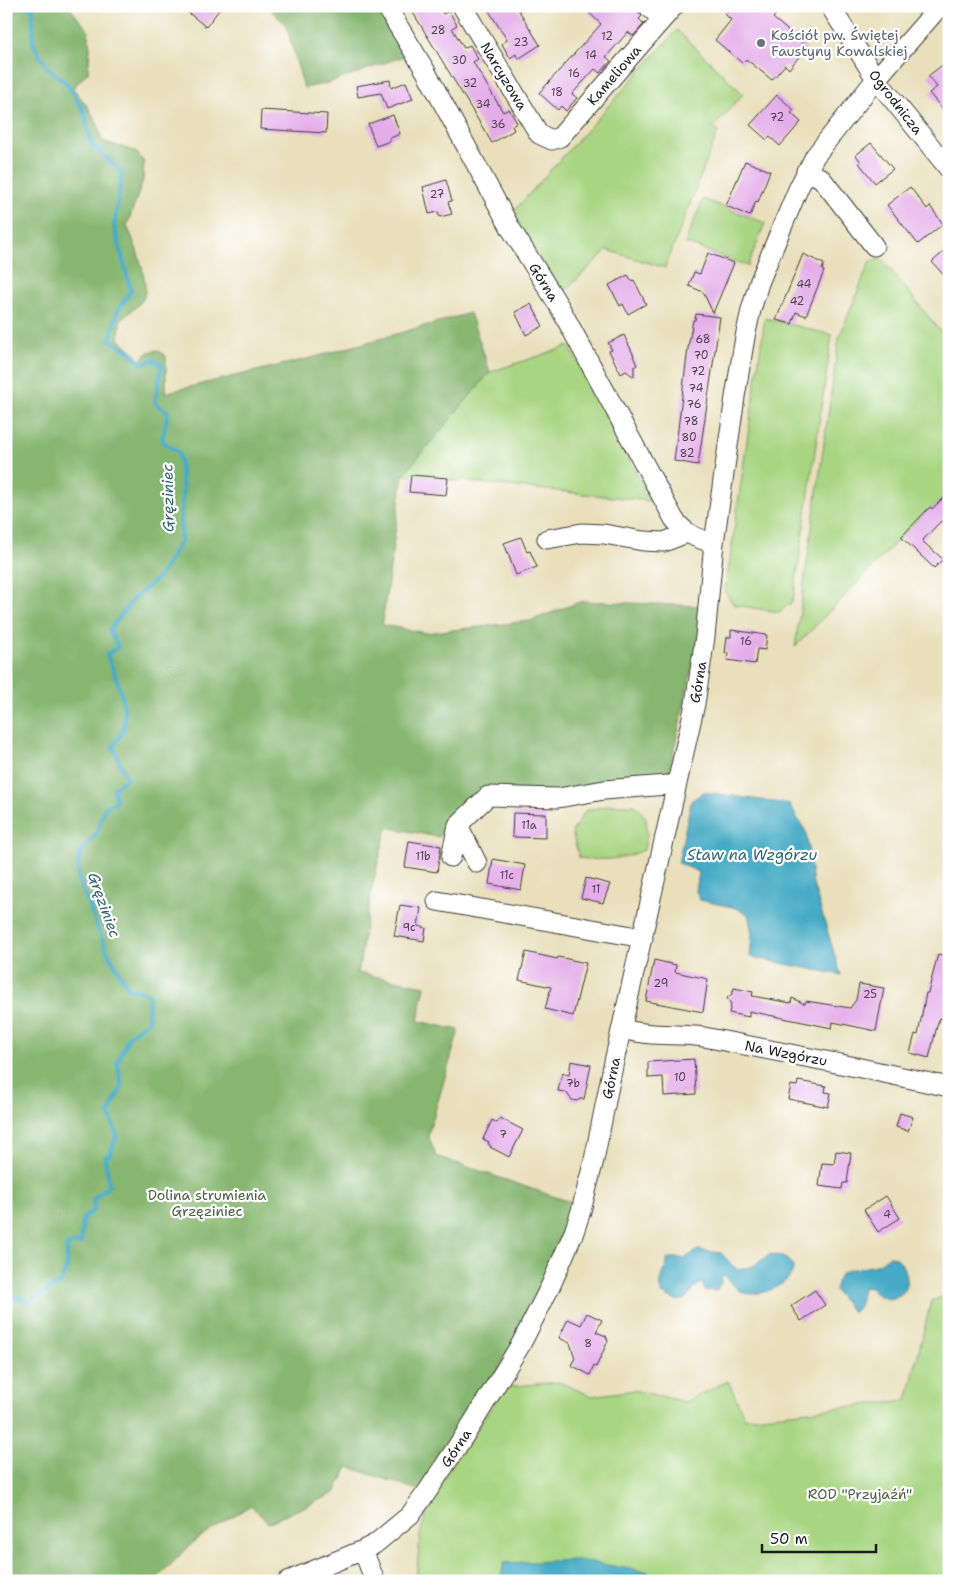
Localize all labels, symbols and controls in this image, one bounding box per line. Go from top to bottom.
house number: 28 [430,23,446,38]
place label: Kościół pw. Świętej Faustyny Kowalskiej [771,26,908,60]
house number: 12 [601,29,613,44]
house number: 23 [514,35,528,50]
marker: Kościół pw. Świętej Faustyny Kowalskiej [755,37,767,49]
street label: Narcyzowa [477,39,532,114]
street label: Kameliowa [583,41,645,109]
house number: 14 [585,48,597,63]
house number: 30 [451,53,467,68]
house number: 16 [568,66,580,81]
street label: Ogrodnicza [865,66,927,138]
house number: 32 [463,76,477,91]
house number: 18 [551,85,563,100]
house number: 34 [476,97,491,112]
house number: 72 [770,110,784,125]
house number: 36 [490,117,506,132]
house number: 27 [430,187,445,202]
street label: Górna [525,259,563,305]
house number: 44 [796,277,812,292]
house number: 42 [790,294,804,309]
house number: 68 [696,332,710,347]
house number: 70 [693,348,709,363]
house number: 72 [691,364,705,379]
house number: 74 [689,381,704,396]
house number: 76 [687,397,701,412]
house number: 78 [684,414,698,429]
house number: 80 [681,430,697,445]
house number: 82 [680,446,694,461]
water label: Gręziniec [157,463,179,532]
house number: 16 [740,634,752,649]
street label: Górna [685,659,711,704]
house number: 11a [521,818,537,833]
water label: Staw na Wzgórzu [687,845,817,865]
house number: 11b [415,849,431,864]
house number: 11c [500,868,515,883]
water label: Gręziniec [83,870,125,941]
house number: 11 [592,882,600,897]
house number: 9c [402,920,416,935]
house number: 29 [654,976,668,991]
house number: 25 [863,987,877,1002]
street label: Na Wzgórzu [743,1036,829,1070]
street label: Górna [598,1055,624,1101]
house number: 10 [674,1070,686,1085]
house number: 7b [566,1076,580,1091]
house number: 7 [499,1127,507,1142]
park label: Dolina strumienia Grzęziniec [148,1186,267,1220]
house number: 4 [883,1207,891,1222]
house number: 8 [584,1336,592,1351]
street label: Górna [437,1425,475,1471]
park label: ROD "Przyjaźń" [808,1485,912,1503]
scale bar [762,1522,876,1554]
text: 50 m [770,1529,808,1549]

